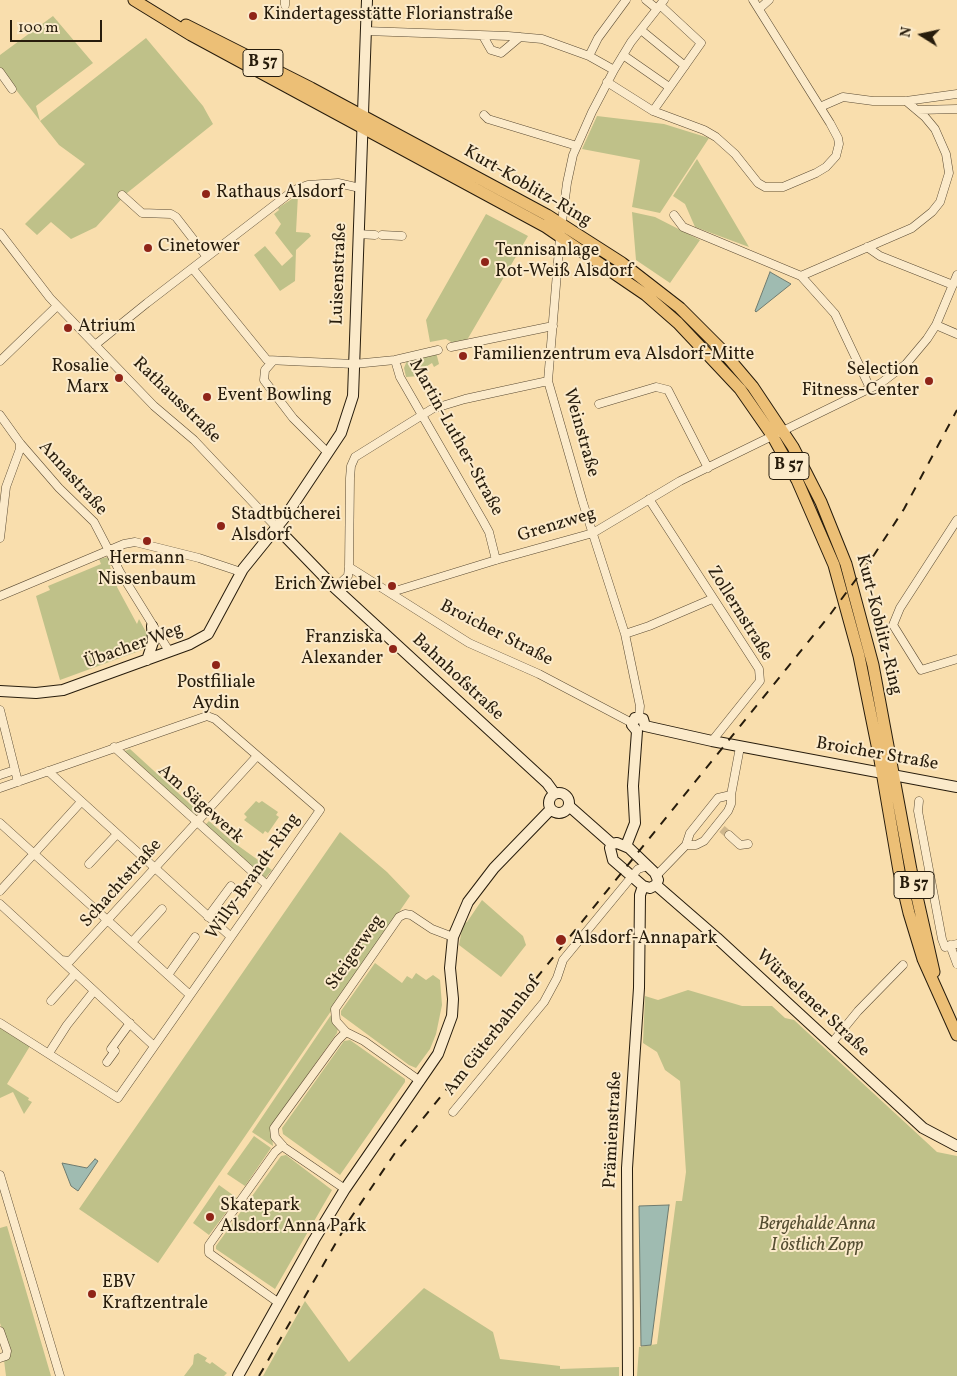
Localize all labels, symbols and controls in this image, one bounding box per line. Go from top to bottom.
place label: Kindertagesstätte Florianstraße [263,5,513,27]
scale bar [12,10,105,42]
marker: Kindertagesstätte Florianstraße [247,10,259,22]
north arrow [897,10,947,60]
text: 100 m [18,18,58,39]
text: N [896,26,917,39]
road number: B 57 [243,49,283,76]
street label: Kurt-Koblitz-Ring [459,142,595,232]
place label: Rathaus Alsdorf [216,183,344,205]
marker: Rathaus Alsdorf [200,188,212,200]
street label: Luisenstraße [327,222,353,326]
place label: Cinetower [158,237,240,259]
place label: Tennisanlage Rot-Weiß Alsdorf [495,241,633,284]
marker: Cinetower [142,242,154,254]
marker: Tennisanlage Rot-Weiß Alsdorf [479,256,491,268]
place label: Atrium [78,317,136,339]
marker: Atrium [62,322,74,334]
place label: Familienzentrum eva Alsdorf-Mitte [473,345,754,367]
marker: Familienzentrum eva Alsdorf-Mitte [457,350,469,362]
street label: Rathausstraße [127,353,225,449]
street label: Martin-Luther-Straße [403,356,507,520]
place label: Rosalie Marx [51,357,109,399]
place label: Selection Fitness-Center [802,360,919,402]
marker: Rosalie Marx [113,372,125,384]
marker: Selection Fitness-Center [923,375,935,387]
place label: Event Bowling [217,386,332,408]
street label: Weinstraße [557,386,603,480]
marker: Event Bowling [201,391,213,403]
street label: Annastraße [33,437,111,521]
road number: B 57 [769,452,809,480]
street label: Grenzweg [515,504,599,548]
place label: Stadtbücherei Alsdorf [231,505,341,548]
marker: Stadtbücherei Alsdorf [215,520,227,532]
marker: Hermann Nissenbaum [141,535,153,547]
place label: Hermann Nissenbaum [98,549,196,592]
street label: Kurt-Koblitz-Ring [850,552,906,698]
street label: Zollernstraße [701,562,777,666]
place label: Erich Zwiebel [274,575,382,597]
marker: Erich Zwiebel [386,580,398,592]
street label: Broicher Straße [436,596,556,672]
street label: Übacher Weg [82,619,186,675]
place label: Franziska Alexander [301,628,383,670]
street label: Bahnhofstraße [407,630,507,726]
marker: Franziska Alexander [387,643,399,655]
marker: Postfiliale Aydin [210,659,222,671]
place label: Postfiliale Aydin [177,673,255,716]
street label: Broicher Straße [814,734,940,776]
street label: Am Sägewerk [153,761,247,849]
street label: Willy-Brandt-Ring [202,810,306,944]
street label: Schachtstraße [77,835,167,933]
road number: B 57 [894,872,934,898]
street label: Steigerweg [322,911,390,995]
place label: Alsdorf-Annapark [572,929,717,951]
marker: Alsdorf-Annapark [554,933,568,947]
street label: Würselener Straße [751,946,873,1062]
street label: Am Güterbahnhof [440,973,546,1101]
street label: Prämienstraße [600,1071,628,1189]
place label: Skatepark Alsdorf Anna Park [220,1196,366,1238]
marker: Skatepark Alsdorf Anna Park [204,1211,216,1223]
park label: Bergehalde Anna I östlich Zopp [758,1215,876,1258]
place label: EBV Kraftzentrale [102,1273,208,1316]
marker: EBV Kraftzentrale [86,1288,98,1300]

